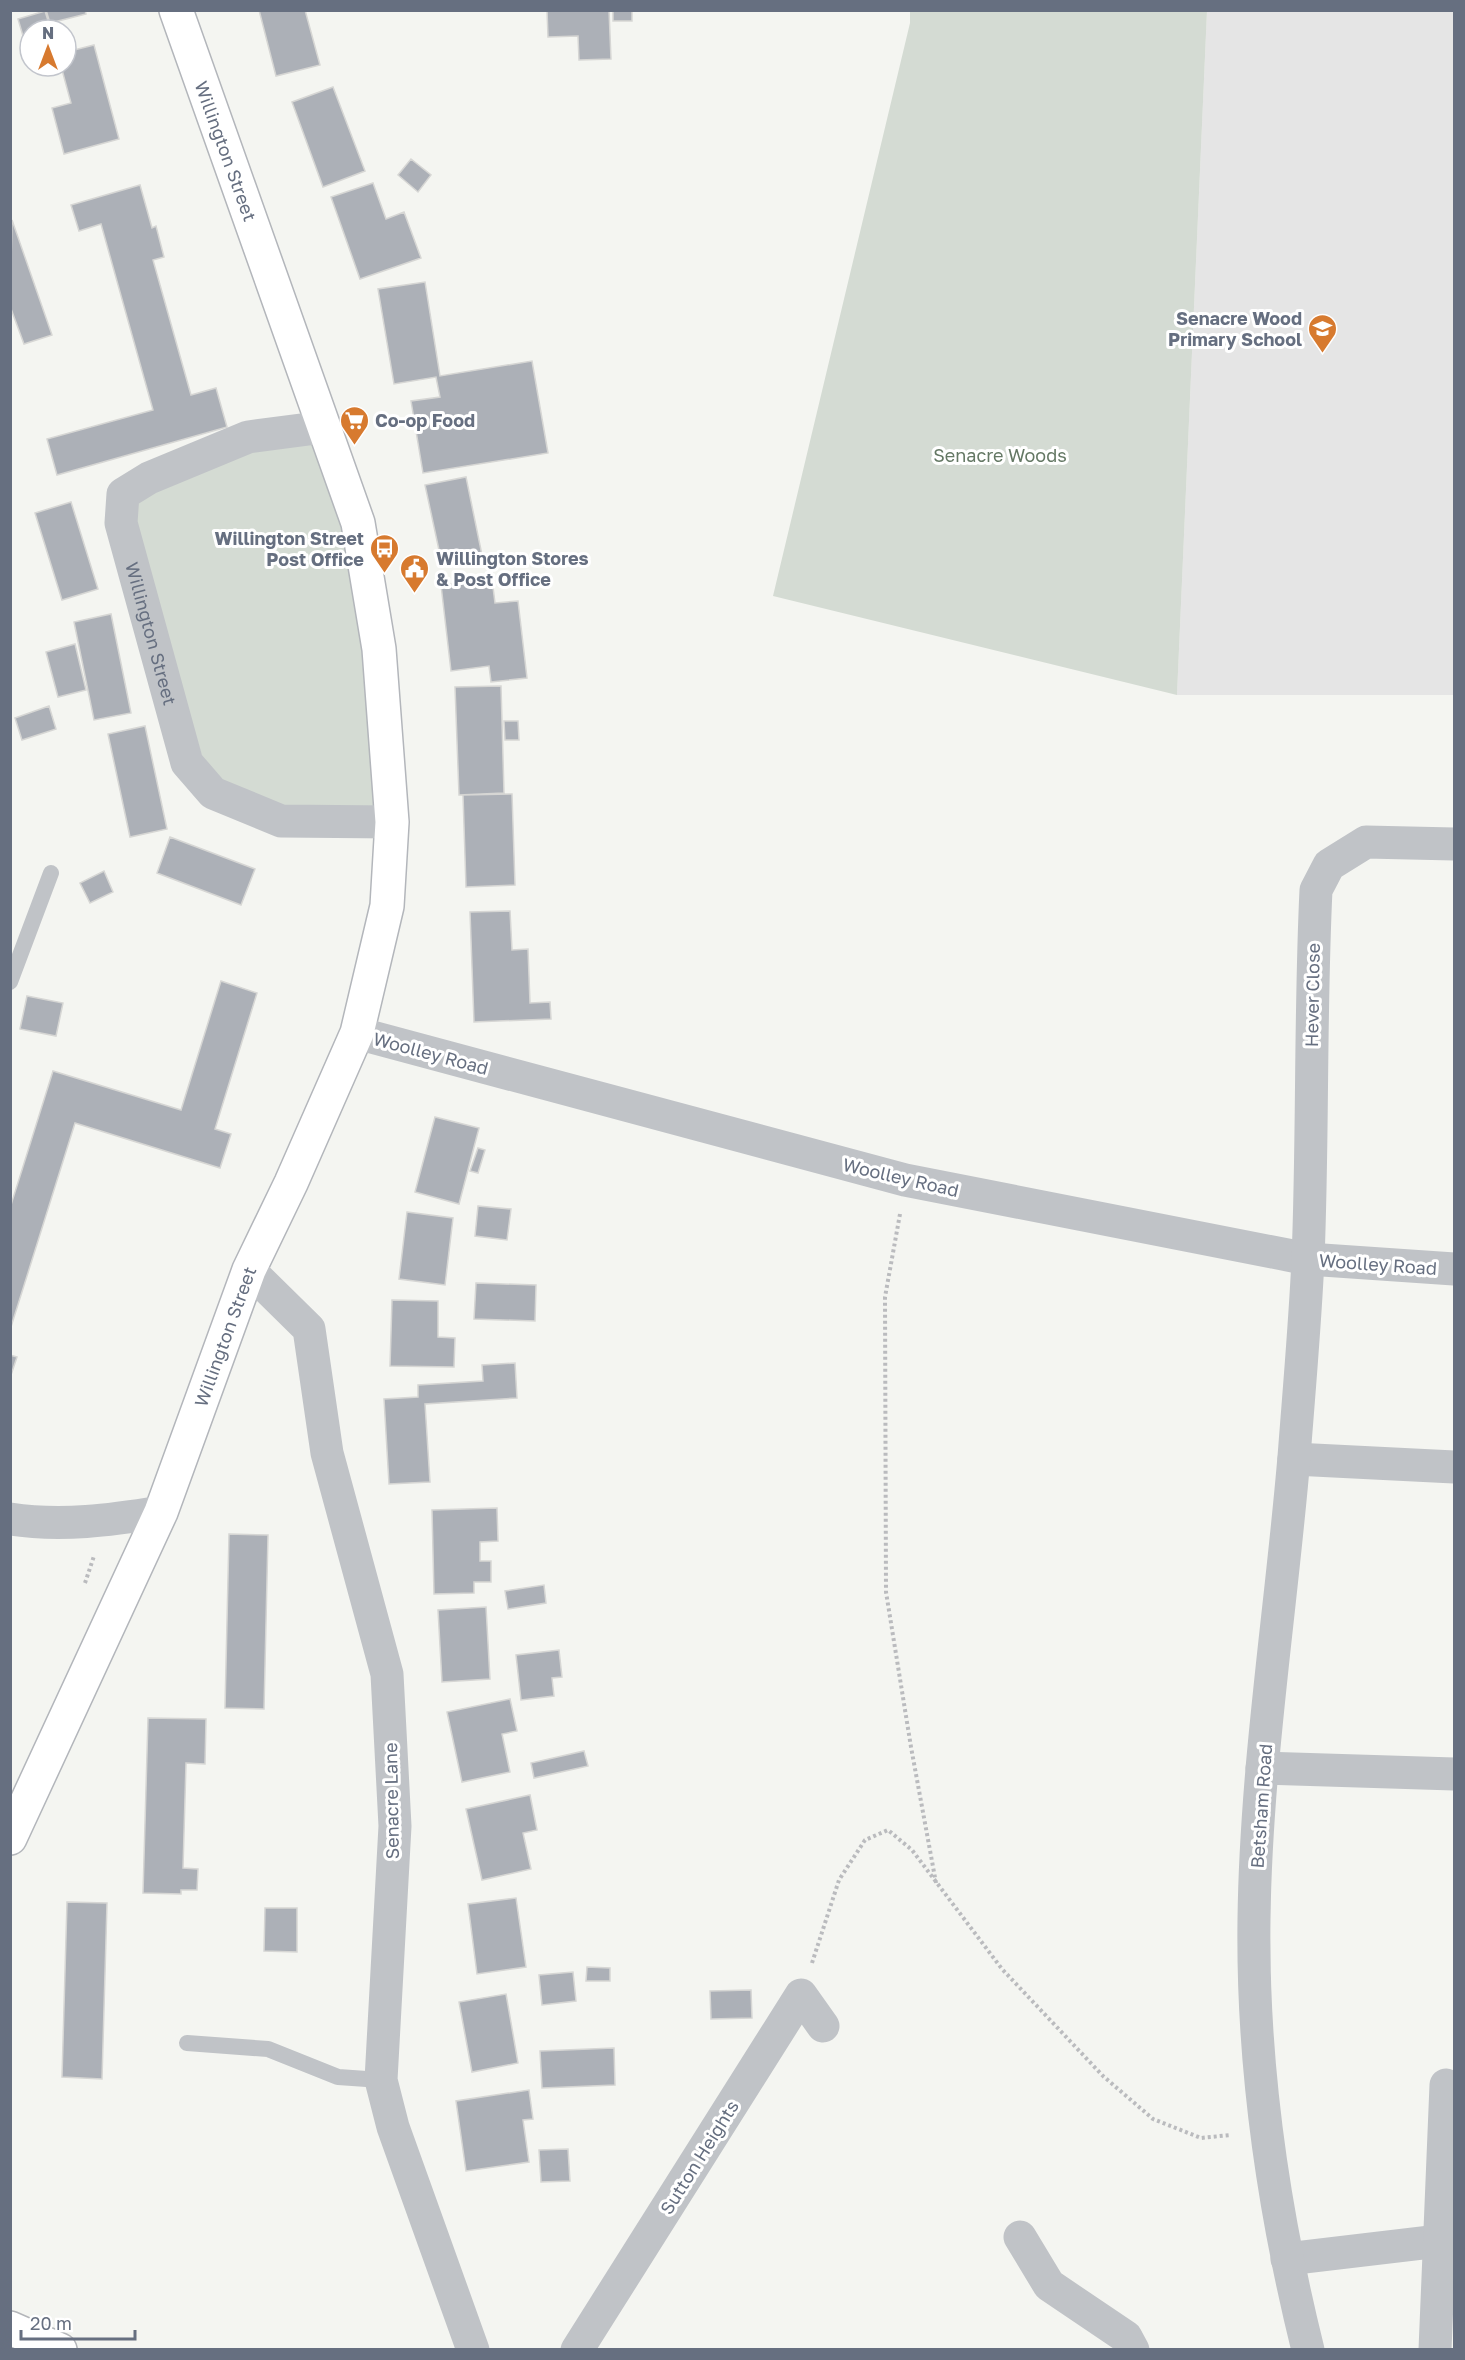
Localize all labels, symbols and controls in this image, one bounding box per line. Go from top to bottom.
north arrow [18,18,78,78]
text: N [42,23,54,43]
street label: Willington Street [190,78,262,224]
place label: Senacre Wood Primary School [1168,307,1302,350]
school or university icon: Senacre Wood Primary School [1307,312,1339,354]
supermarket icon: Co-op Food [338,404,370,446]
place label: Co-op Food [375,409,475,431]
park label: Senacre Woods [933,444,1067,466]
place label: Willington Street Post Office [215,527,364,570]
bus stop icon: Willington Street Post Office [369,532,401,574]
place label: Willington Stores & Post Office [436,547,589,590]
public building icon: Willington Stores & Post Office [399,552,431,594]
street label: Willington Street [121,559,182,708]
street label: Hever Close [1300,943,1324,1047]
street label: Woolley Road [371,1027,491,1079]
street label: Woolley Road [841,1153,961,1201]
street label: Woolley Road [1318,1249,1438,1279]
street label: Willington Street [189,1263,260,1410]
street label: Senacre Lane [379,1742,403,1860]
street label: Betsham Road [1246,1743,1276,1869]
street label: Sutton Heights [655,2096,743,2218]
scale bar [21,2303,135,2341]
text: 20 m [30,2312,72,2334]

